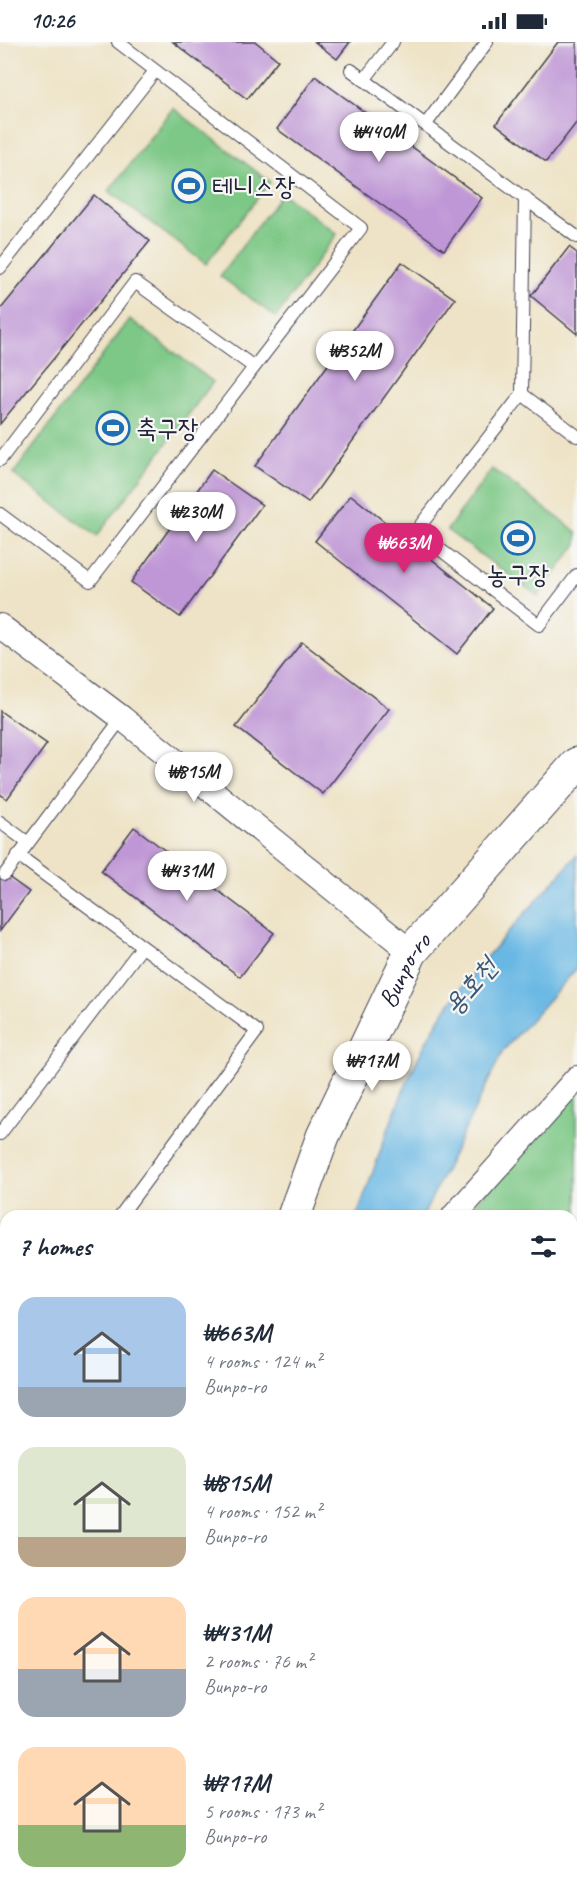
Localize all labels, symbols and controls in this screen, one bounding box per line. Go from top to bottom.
text: 10:26 [30,7,74,35]
pin: ₩440M [337,112,421,163]
text: ₩440M [354,119,404,144]
sports icon: 테니스장 [171,168,207,204]
place label: 테니스장 [212,170,296,203]
pin: ₩352M [313,331,397,382]
text: ₩352M [330,338,380,363]
sports icon: 축구장 [95,410,131,446]
place label: 축구장 [136,412,199,445]
pin: ₩230M [154,492,238,543]
text: ₩230M [171,499,221,524]
sports icon: 농구장 [500,520,536,556]
pin: ₩663M [362,523,446,574]
text: ₩663M [378,530,430,555]
place label: 농구장 [487,558,549,591]
pin: ₩815M [152,752,236,803]
text: ₩815M [169,759,219,784]
pin: ₩431M [145,851,229,902]
text: ₩431M [162,858,212,883]
street label: Bunpo-ro [371,924,439,1013]
water label: 용호천 [436,949,506,1022]
pin: ₩717M [330,1041,414,1092]
text: ₩717M [347,1048,397,1073]
text: 7 homes [18,1230,91,1263]
icon: filters [527,1230,560,1263]
text: ₩663M [204,1316,271,1349]
icon: home [66,1321,138,1393]
text: 4 rooms · 124 m² [204,1349,321,1374]
text: Bunpo-ro [204,1374,266,1399]
text: ₩815M [204,1466,269,1499]
icon: home [66,1471,138,1543]
text: 4 rooms · 152 m² [204,1499,321,1524]
text: Bunpo-ro [204,1524,266,1549]
text: ₩431M [204,1616,270,1649]
icon: home [66,1621,138,1693]
text: 2 rooms · 76 m² [204,1649,312,1674]
text: Bunpo-ro [204,1674,266,1699]
text: ₩717M [204,1766,270,1799]
icon: home [66,1771,138,1843]
text: 5 rooms · 173 m² [204,1799,321,1824]
text: Bunpo-ro [204,1824,266,1849]

